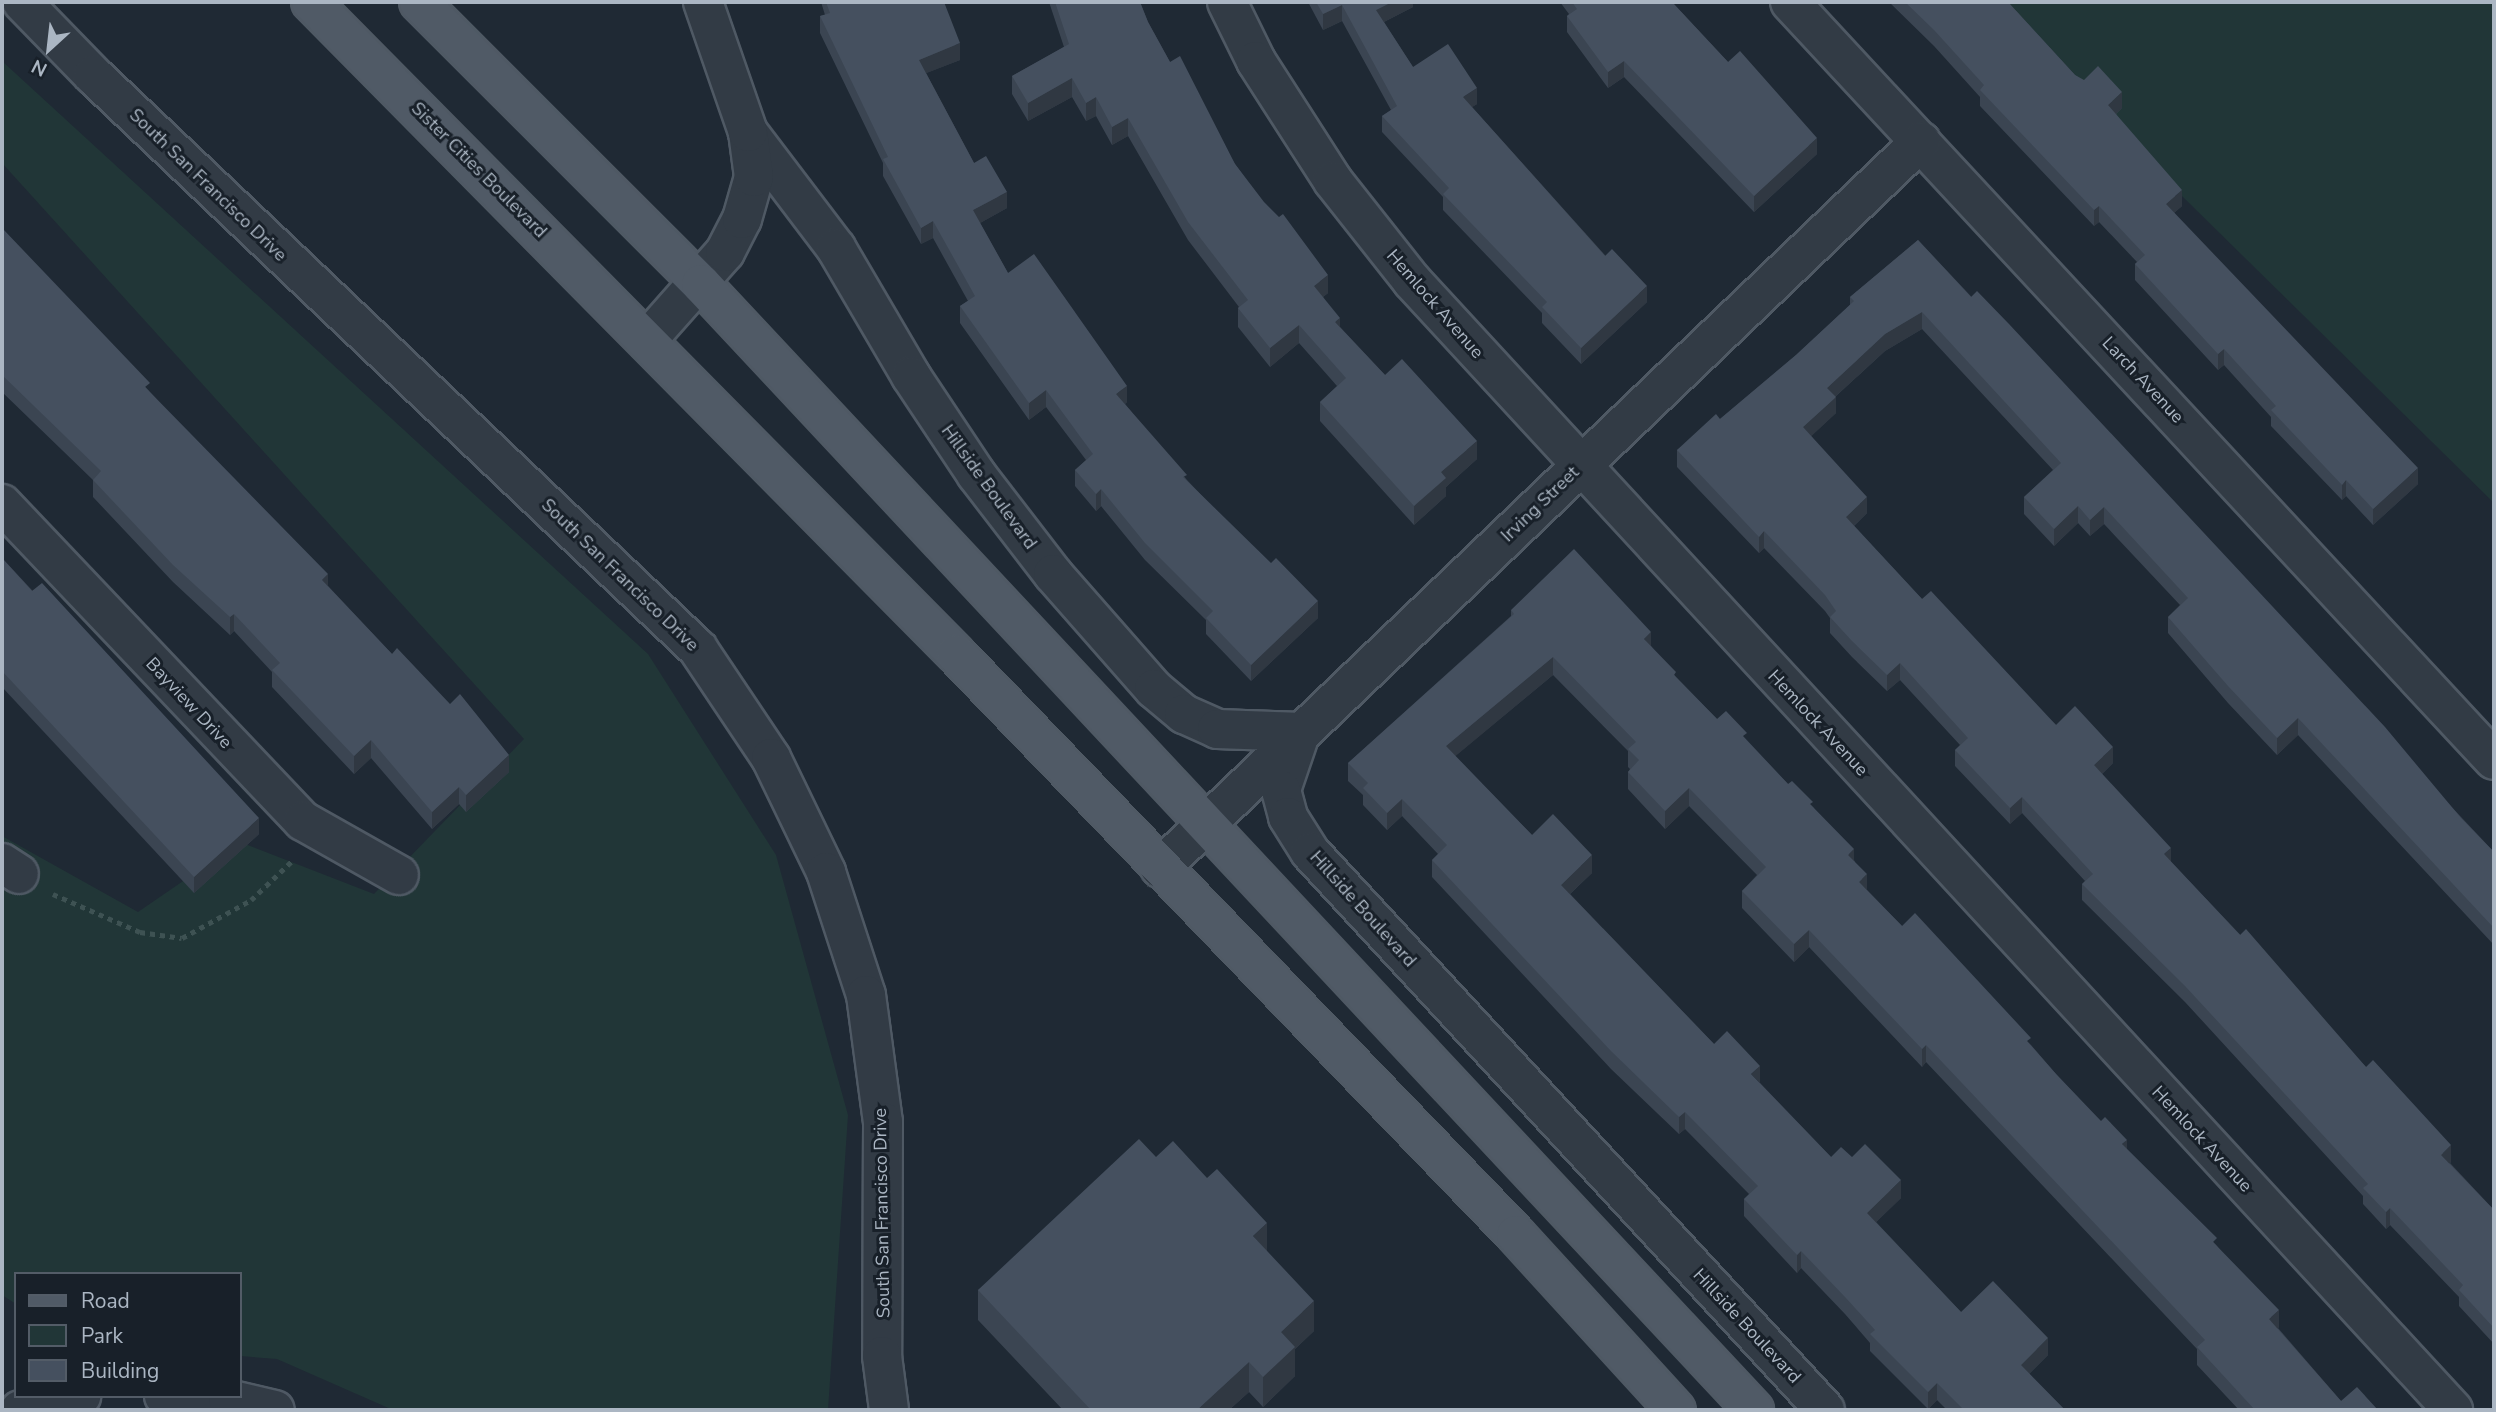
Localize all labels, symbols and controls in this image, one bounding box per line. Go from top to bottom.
north arrow [14,14,84,84]
text: N [27,53,52,83]
street label: Sister Cities Boulevard [407,98,551,242]
street label: South San Francisco Drive [125,104,291,266]
street label: Hemlock Avenue [1382,245,1488,363]
street label: Larch Avenue [2098,332,2188,428]
street label: Hillside Boulevard [937,421,1041,553]
street label: Irving Street [1497,462,1583,546]
street label: South San Francisco Drive [537,494,703,656]
street label: Bayview Drive [141,653,237,753]
street label: Hemlock Avenue [1763,665,1873,781]
street label: Hillside Boulevard [1305,847,1421,971]
street label: Hemlock Avenue [2147,1081,2257,1197]
street label: South San Francisco Drive [869,1108,895,1318]
street label: Hillside Boulevard [1688,1264,1806,1388]
legend [14,1272,242,1398]
text: Road [81,1287,130,1315]
text: Park [81,1322,123,1350]
text: Building [81,1357,159,1385]

